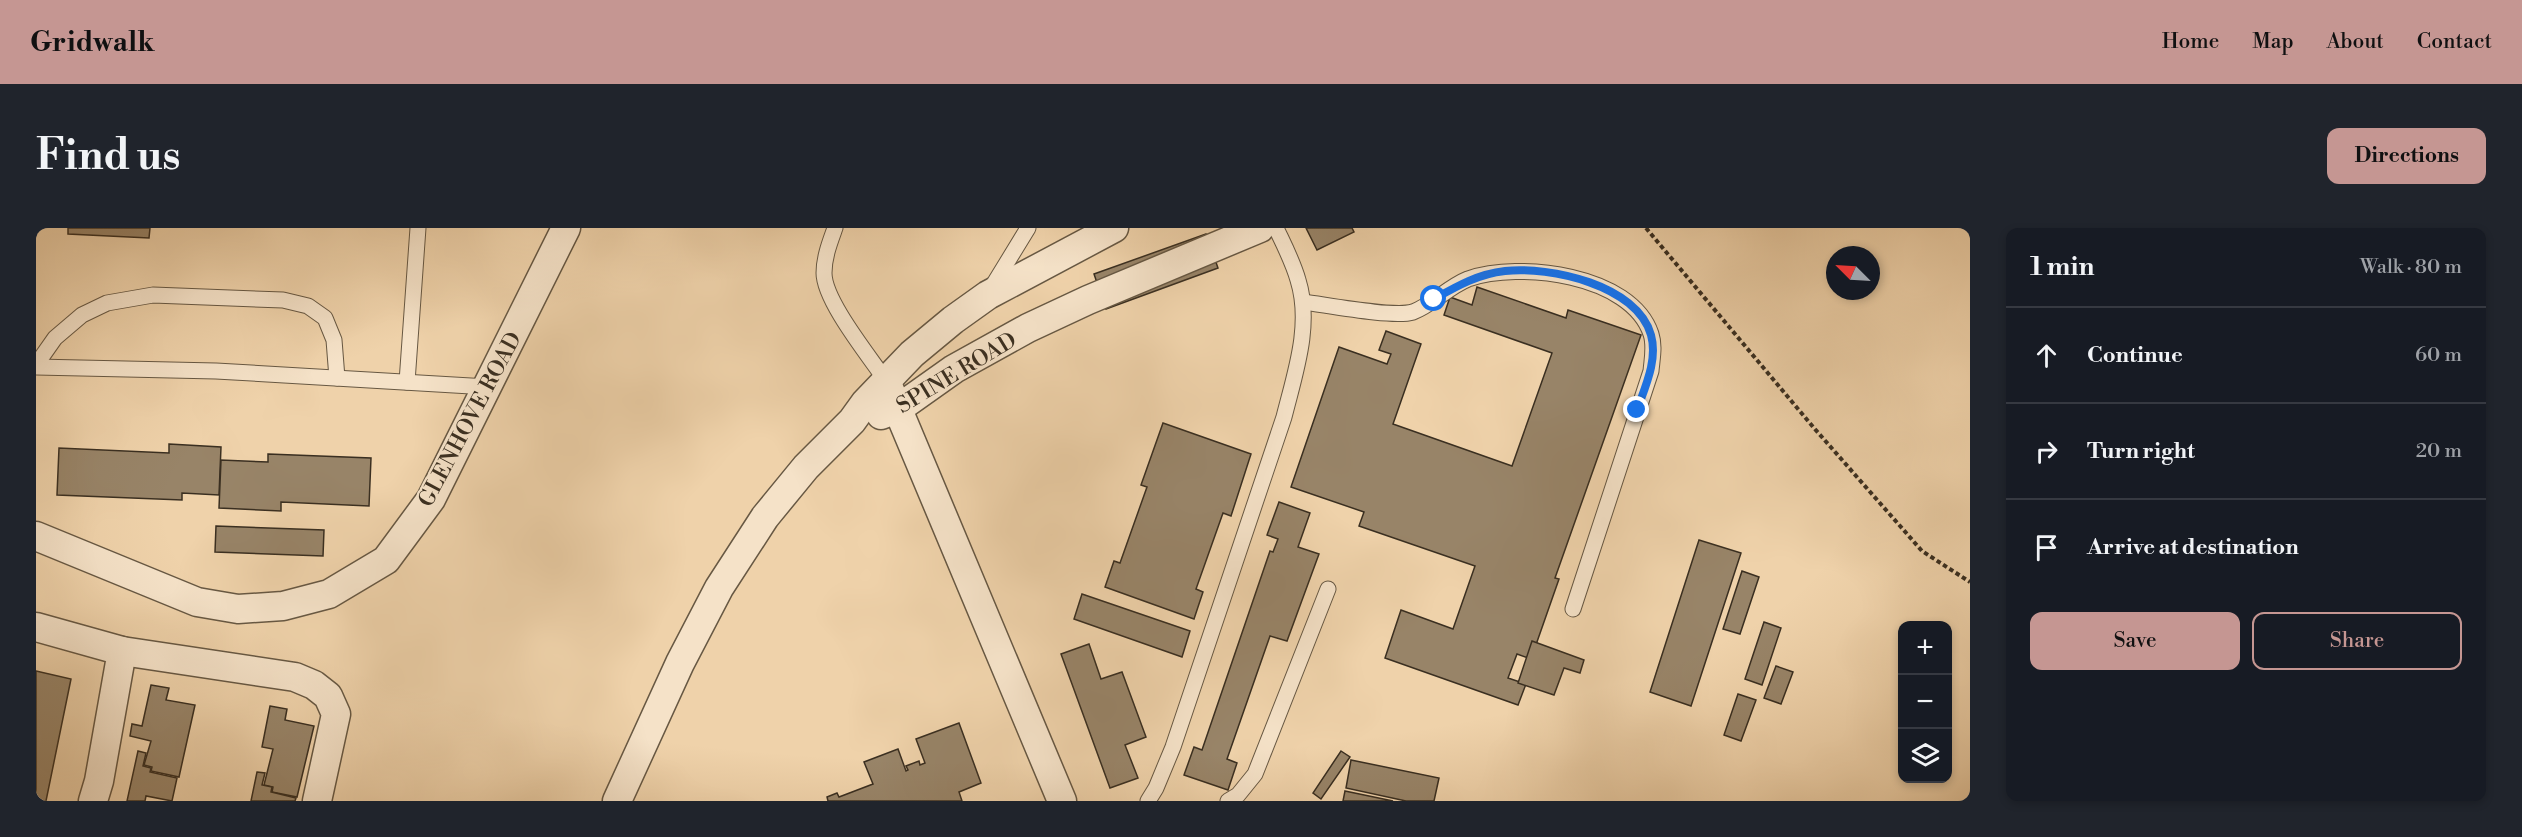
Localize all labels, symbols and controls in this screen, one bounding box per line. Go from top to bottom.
text: Gridwalk [30,25,154,60]
text: Home [2162,29,2219,55]
text: Map [2252,29,2294,55]
text: About [2327,29,2384,55]
text: Contact [2417,29,2492,55]
button: Directions [2327,128,2486,184]
text: Find us [36,130,180,183]
north arrow [1826,246,1880,300]
text: 1 min [2030,251,2095,283]
text: Walk · 80 m [2360,255,2462,280]
route start [1420,285,1446,311]
street label: SPINE ROAD [892,327,1022,420]
street label: GLENHOVE ROAD [413,328,528,512]
icon: ahead [2030,339,2063,372]
text: Continue [2087,342,2183,369]
text: 60 m [2415,343,2462,368]
route end [1623,396,1649,422]
icon: right [2030,435,2063,468]
text: Turn right [2087,438,2195,465]
text: 20 m [2416,439,2462,464]
icon: arrive [2030,531,2063,564]
text: Arrive at destination [2087,534,2299,561]
button: Save [2030,612,2240,670]
button: Share [2252,612,2462,670]
map controls [1898,621,1952,783]
button: + [1898,621,1952,675]
button: − [1898,675,1952,729]
button: layers [1898,729,1952,783]

